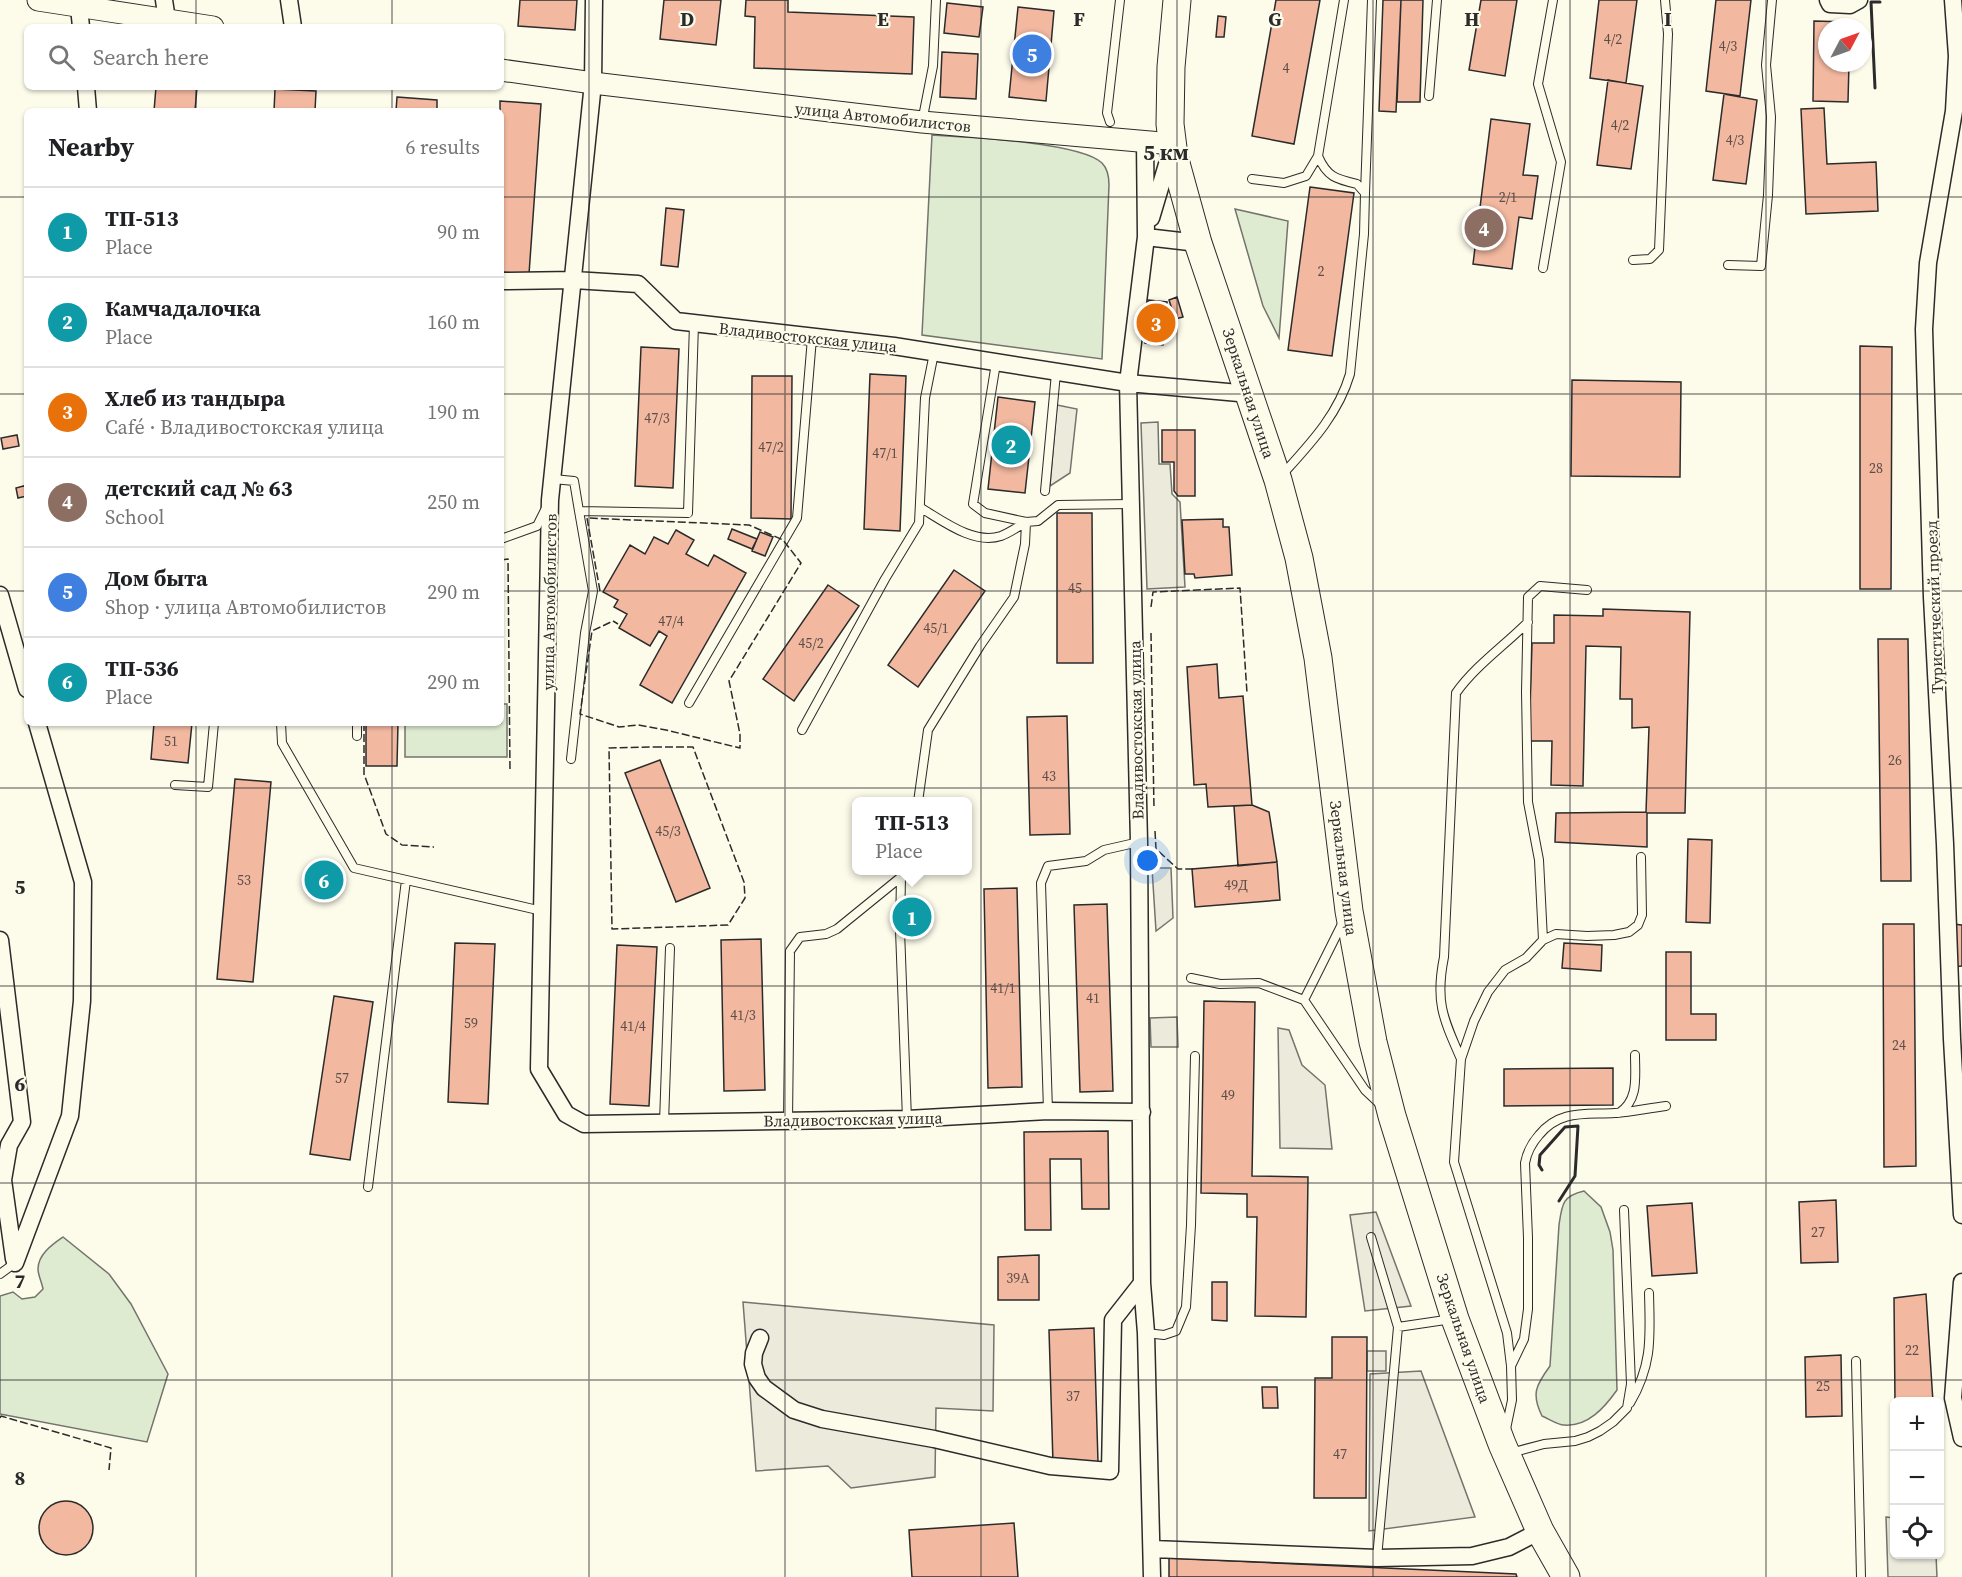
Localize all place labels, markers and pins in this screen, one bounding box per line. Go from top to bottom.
pin: 5 [1012,32,1052,76]
pin: 4 [1464,206,1504,250]
pin: 3 [1136,300,1176,346]
pin: 2 [992,422,1030,468]
pin: 6 [304,858,344,902]
pin: 1 [892,894,932,940]

